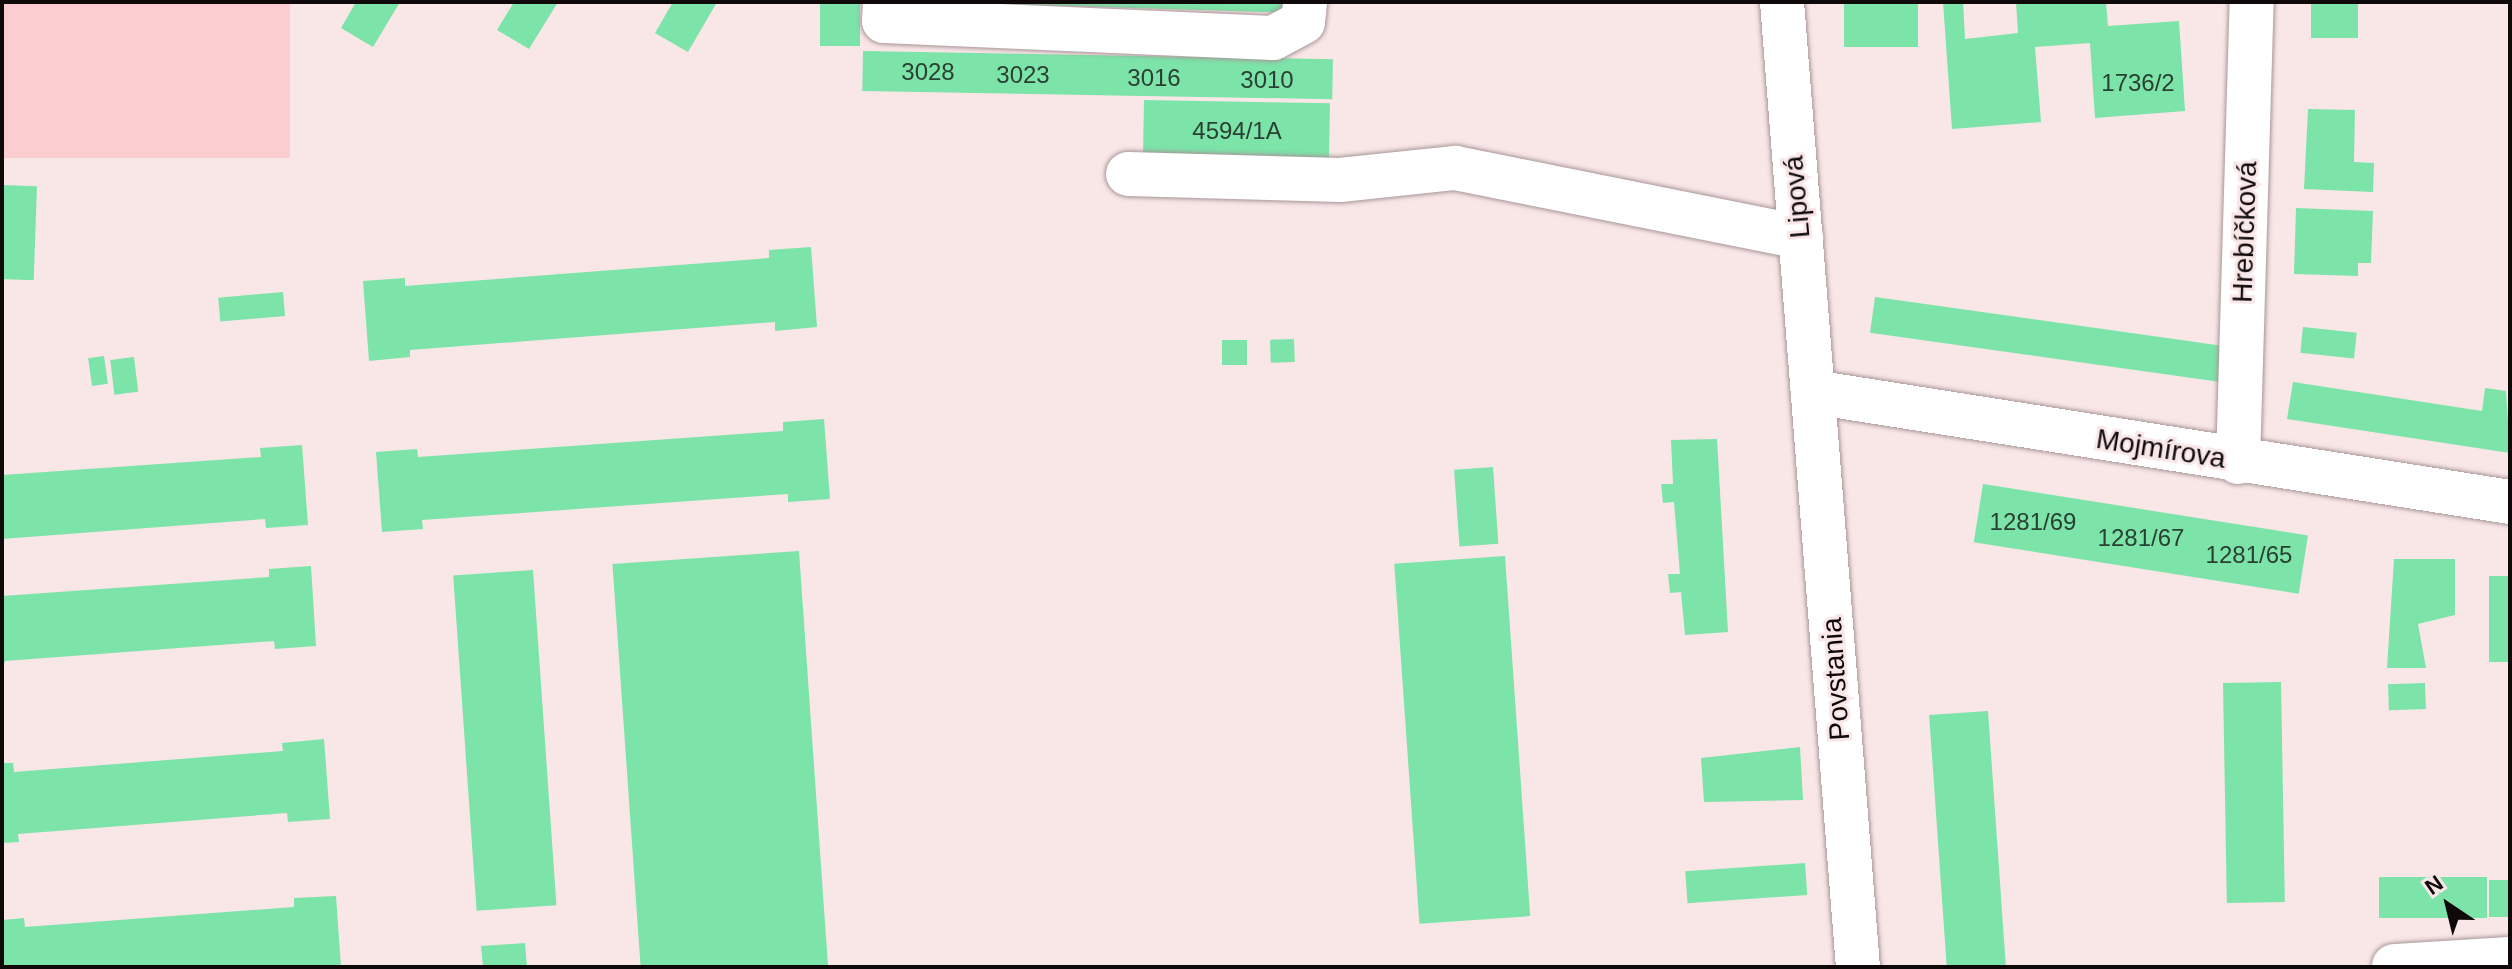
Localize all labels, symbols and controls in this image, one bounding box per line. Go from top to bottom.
house number: 3028 [901,58,955,86]
house number: 3023 [996,61,1050,89]
house number: 3016 [1127,64,1181,92]
house number: 3010 [1240,66,1294,94]
house number: 1736/2 [2101,69,2175,97]
house number: 4594/1A [1192,117,1282,145]
street label: Lipová [1777,154,1817,240]
street label: Hrebíčková [2226,161,2264,303]
street label: Mojmírova [2094,422,2228,476]
house number: 1281/69 [1990,508,2076,536]
house number: 1281/67 [2098,524,2184,552]
house number: 1281/65 [2206,541,2292,569]
street label: Povstania [1815,616,1857,742]
north arrow [2408,865,2488,945]
text: N [2420,870,2448,900]

